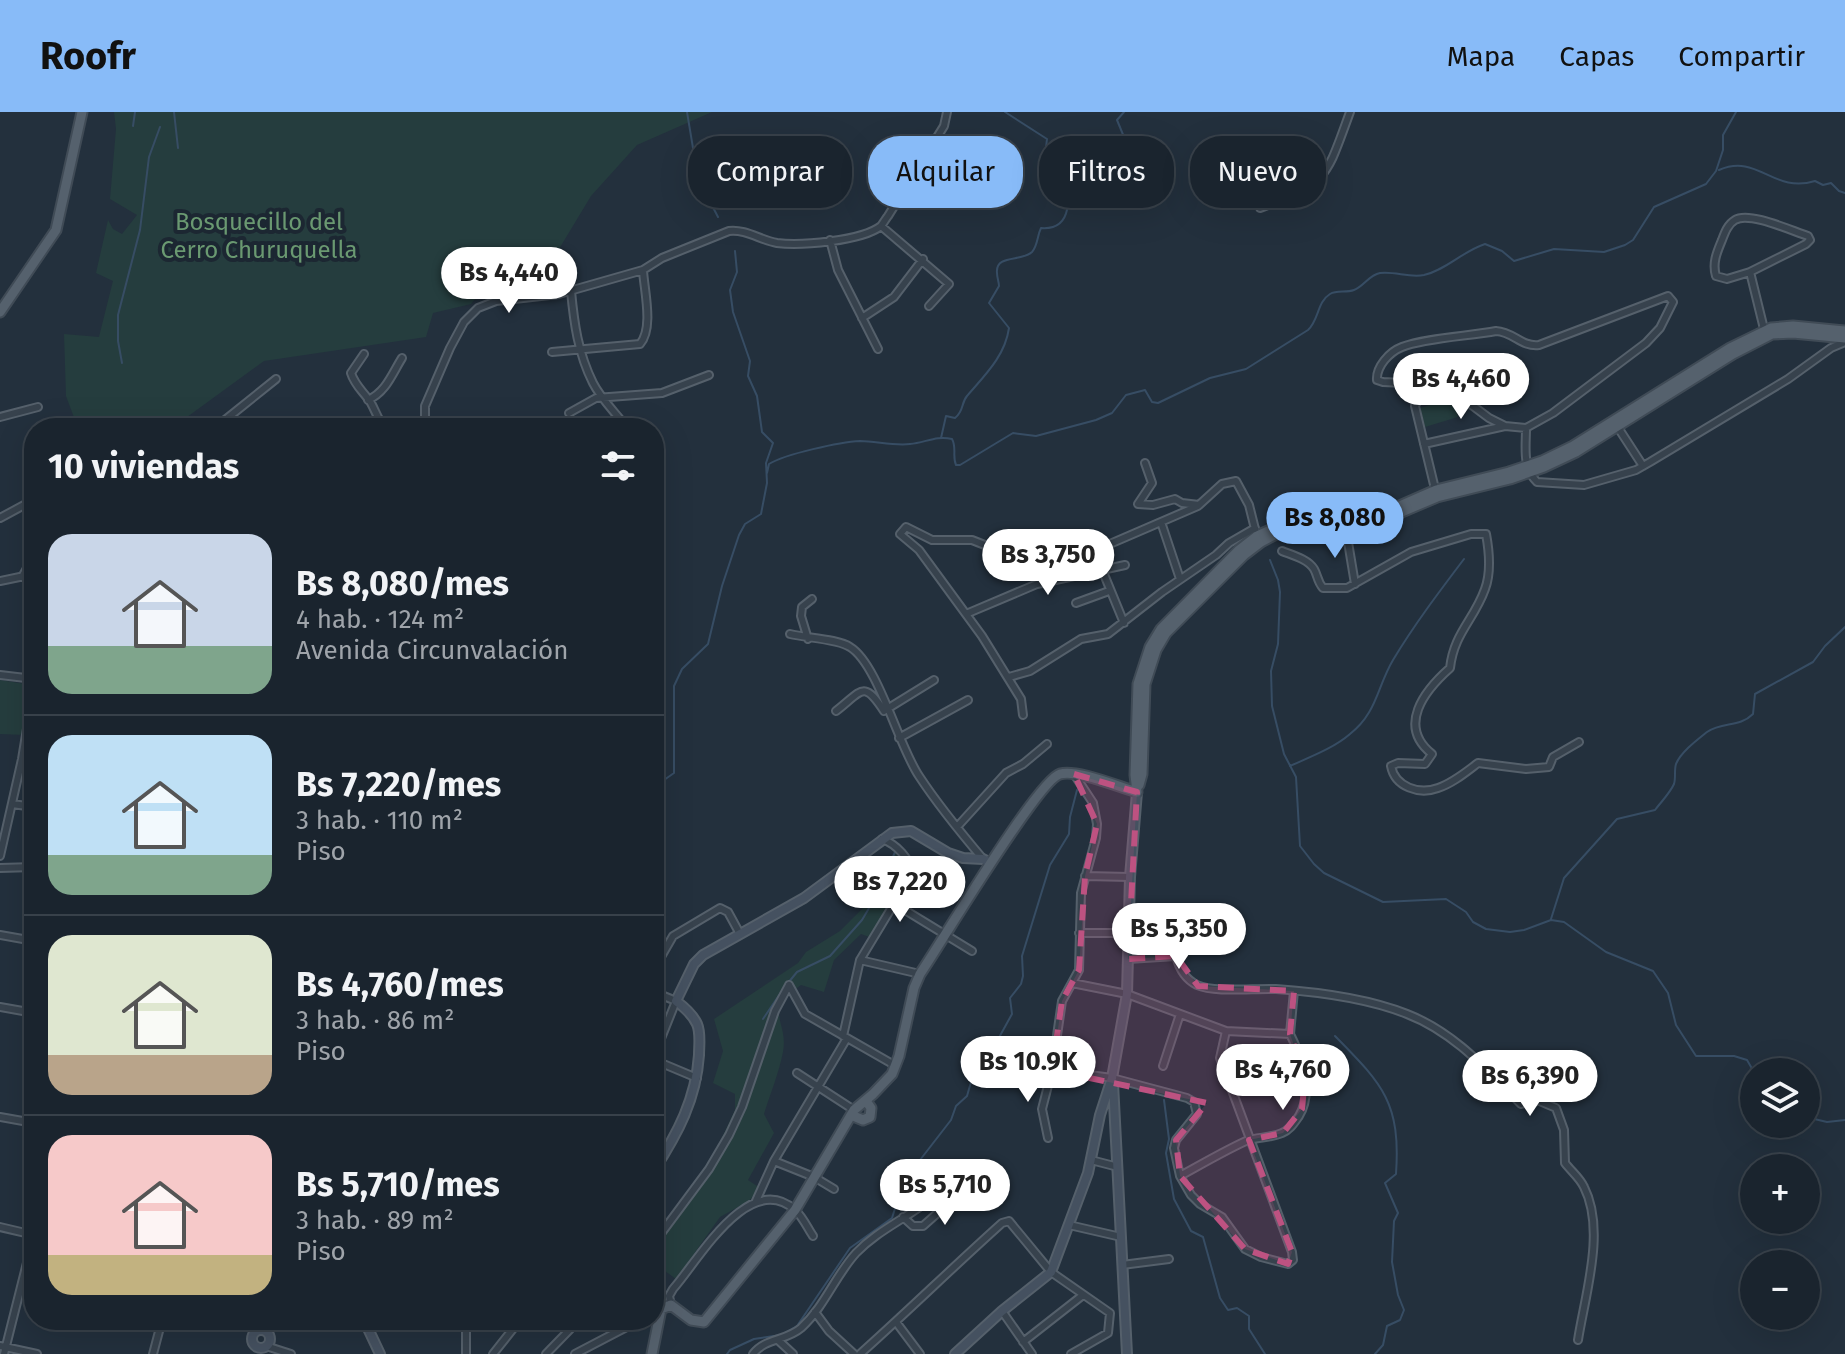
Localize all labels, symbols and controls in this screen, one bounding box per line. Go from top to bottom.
text: Roofr [40,33,136,79]
text: Mapa [1447,40,1515,73]
text: Capas [1559,40,1634,73]
text: Compartir [1678,40,1805,73]
chip: Comprar [688,136,852,208]
chip: Alquilar [868,136,1023,208]
chip: Filtros [1039,136,1174,208]
chip: Nuevo [1190,136,1326,208]
park label: Bosquecillo del Cerro Churuquella [160,208,358,264]
pin: Bs 4,440 [426,247,592,315]
text: Bs 4,440 [459,257,559,288]
pin: Bs 4,460 [1378,353,1544,421]
text: Bs 4,460 [1411,363,1511,394]
icon: filters [596,444,640,488]
text: 10 viviendas [48,446,239,487]
pin: Bs 8,080 [1252,492,1418,560]
text: Bs 8,080 [1284,502,1386,533]
pin: Bs 3,750 [965,529,1131,597]
text: Bs 3,750 [1000,539,1096,570]
text: Bs 8,080/mes [296,563,509,604]
icon: home [112,566,208,662]
text: 4 hab. · 124 m² [296,604,464,635]
text: Avenida Circunvalación [296,635,568,666]
text: Bs 7,220/mes [296,764,501,805]
icon: home [112,767,208,863]
text: 3 hab. · 110 m² [296,805,463,836]
text: Piso [296,836,346,867]
pin: Bs 7,220 [817,856,983,924]
text: Bs 7,220 [852,866,948,897]
pin: Bs 5,350 [1096,903,1262,971]
text: Bs 5,350 [1130,913,1228,944]
text: Bs 4,760/mes [296,964,504,1005]
icon: home [112,967,208,1063]
text: 3 hab. · 86 m² [296,1005,454,1036]
text: Piso [296,1036,346,1067]
pin: Bs 10.9K [945,1036,1111,1104]
pin: Bs 4,760 [1200,1044,1366,1112]
text: Bs 10.9K [979,1046,1077,1077]
pin: Bs 6,390 [1447,1050,1613,1118]
text: Bs 4,760 [1234,1054,1332,1085]
map controls [1740,1058,1820,1330]
button: layers [1740,1058,1820,1138]
text: Bs 6,390 [1480,1060,1580,1091]
button: + [1740,1154,1820,1234]
pin: Bs 5,710 [862,1159,1028,1227]
text: Bs 5,710/mes [296,1164,500,1205]
icon: home [112,1167,208,1263]
text: Bs 5,710 [898,1169,992,1200]
text: 3 hab. · 89 m² [296,1205,454,1236]
text: Piso [296,1236,346,1267]
button: − [1740,1250,1820,1330]

